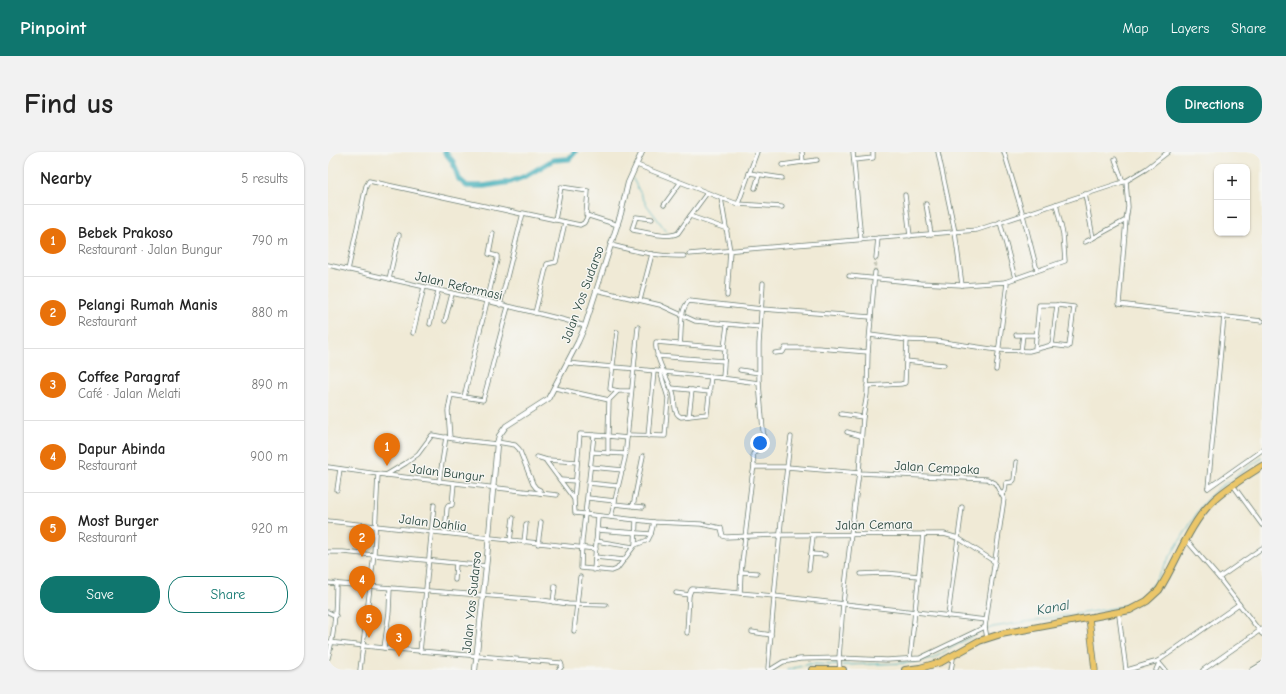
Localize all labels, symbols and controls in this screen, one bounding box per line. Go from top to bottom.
text: Pinpoint [20,17,86,39]
text: Map [1122,20,1149,37]
text: Layers [1171,20,1209,37]
text: Share [1231,20,1266,37]
button: Directions [1166,86,1262,123]
text: Find us [24,88,113,120]
map controls [1214,164,1250,236]
button: + [1214,164,1250,200]
text: Nearby [40,169,91,188]
text: 5 results [241,171,288,186]
button: − [1214,200,1250,236]
text: Bebek Prakoso [78,224,173,242]
text: 1 [50,233,56,248]
text: 790 m [252,233,288,248]
text: Restaurant · Jalan Bungur [78,242,222,257]
street label: Jalan Yos Sudarso [558,244,607,345]
street label: Jalan Reformasi [414,268,504,303]
text: Pelangi Rumah Manis [78,296,217,314]
text: 2 [50,305,56,320]
text: 880 m [252,305,288,320]
text: Restaurant [78,314,137,329]
text: Coffee Paragraf [78,368,179,386]
text: 3 [50,377,56,392]
text: 890 m [251,377,288,392]
text: Café · Jalan Melati [78,386,181,401]
pin: 1 [374,433,400,466]
your location [750,433,770,453]
text: Dapur Abinda [78,440,165,458]
text: 4 [50,449,56,464]
text: 900 m [250,449,288,464]
text: Restaurant [78,458,137,473]
street label: Jalan Cempaka [894,458,980,477]
street label: Jalan Bungur [409,461,486,485]
street label: Jalan Dahlia [398,511,468,534]
text: Most Burger [78,512,159,530]
street label: Jalan Cemara [835,516,913,533]
text: 5 [50,521,56,536]
text: 920 m [251,521,288,536]
pin: 2 [349,524,375,557]
text: Restaurant [78,530,137,545]
street label: Jalan Yos Sudarso [459,550,484,654]
pin: 4 [349,566,375,599]
button: Save [40,576,160,613]
button: Share [168,576,288,613]
water label: Kanal [1035,596,1072,619]
pin: 5 [356,605,382,638]
pin: 3 [386,624,412,657]

